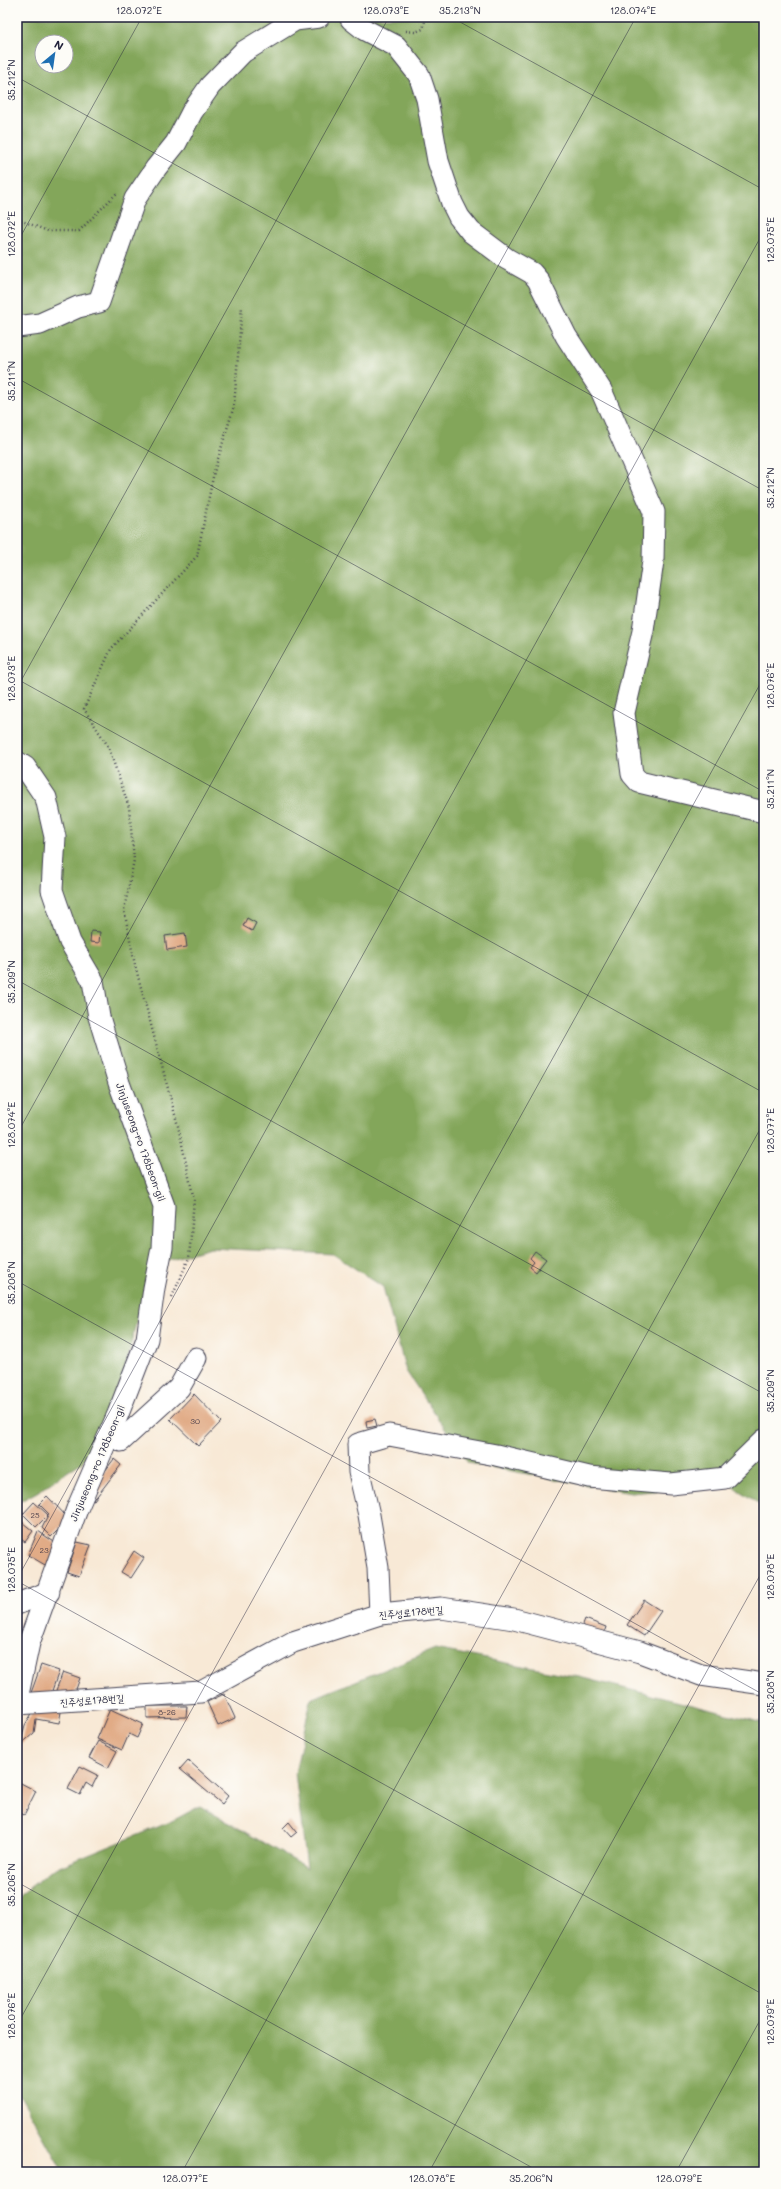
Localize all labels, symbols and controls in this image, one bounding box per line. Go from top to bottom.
text: 128.072°E [116,3,162,17]
text: 128.073°E [363,3,409,17]
text: 35.213°N [439,3,481,17]
text: 128.074°E [610,3,656,17]
north arrow [34,34,74,74]
text: N [52,36,66,53]
text: 35.212°N [4,59,18,101]
text: 128.072°E [4,211,18,257]
text: 128.075°E [763,217,777,263]
text: 35.211°N [4,361,18,401]
text: 35.212°N [763,467,777,509]
text: 128.073°E [4,656,18,702]
text: 128.076°E [763,663,777,709]
text: 35.211°N [763,769,777,809]
text: 35.209°N [4,960,18,1004]
street label: Jinjuseong-ro 178beon-gil [113,1081,169,1203]
text: 128.074°E [4,1102,18,1148]
text: 128.077°E [763,1108,777,1154]
text: 35.208°N [4,1261,18,1305]
text: 35.209°N [763,1369,777,1413]
street label: Jinjuseong-ro 178beon-gil [66,1403,128,1523]
house number: 30 [190,1416,200,1426]
house number: 25 [30,1510,40,1520]
house number: 23 [39,1545,49,1555]
text: 128.075°E [4,1547,18,1593]
text: 128.078°E [763,1554,777,1600]
street label: 진주성로178번길 [378,1602,444,1622]
text: 35.208°N [763,1670,777,1714]
street label: 진주성로178번길 [59,1691,125,1709]
house number: 8-26 [158,1707,176,1717]
text: 35.206°N [4,1863,18,1907]
text: 128.076°E [4,1993,18,2039]
text: 128.079°E [763,1999,777,2045]
text: 128.077°E [162,2171,208,2185]
text: 128.078°E [409,2171,455,2185]
text: 35.206°N [509,2171,553,2185]
text: 128.079°E [656,2171,702,2185]

